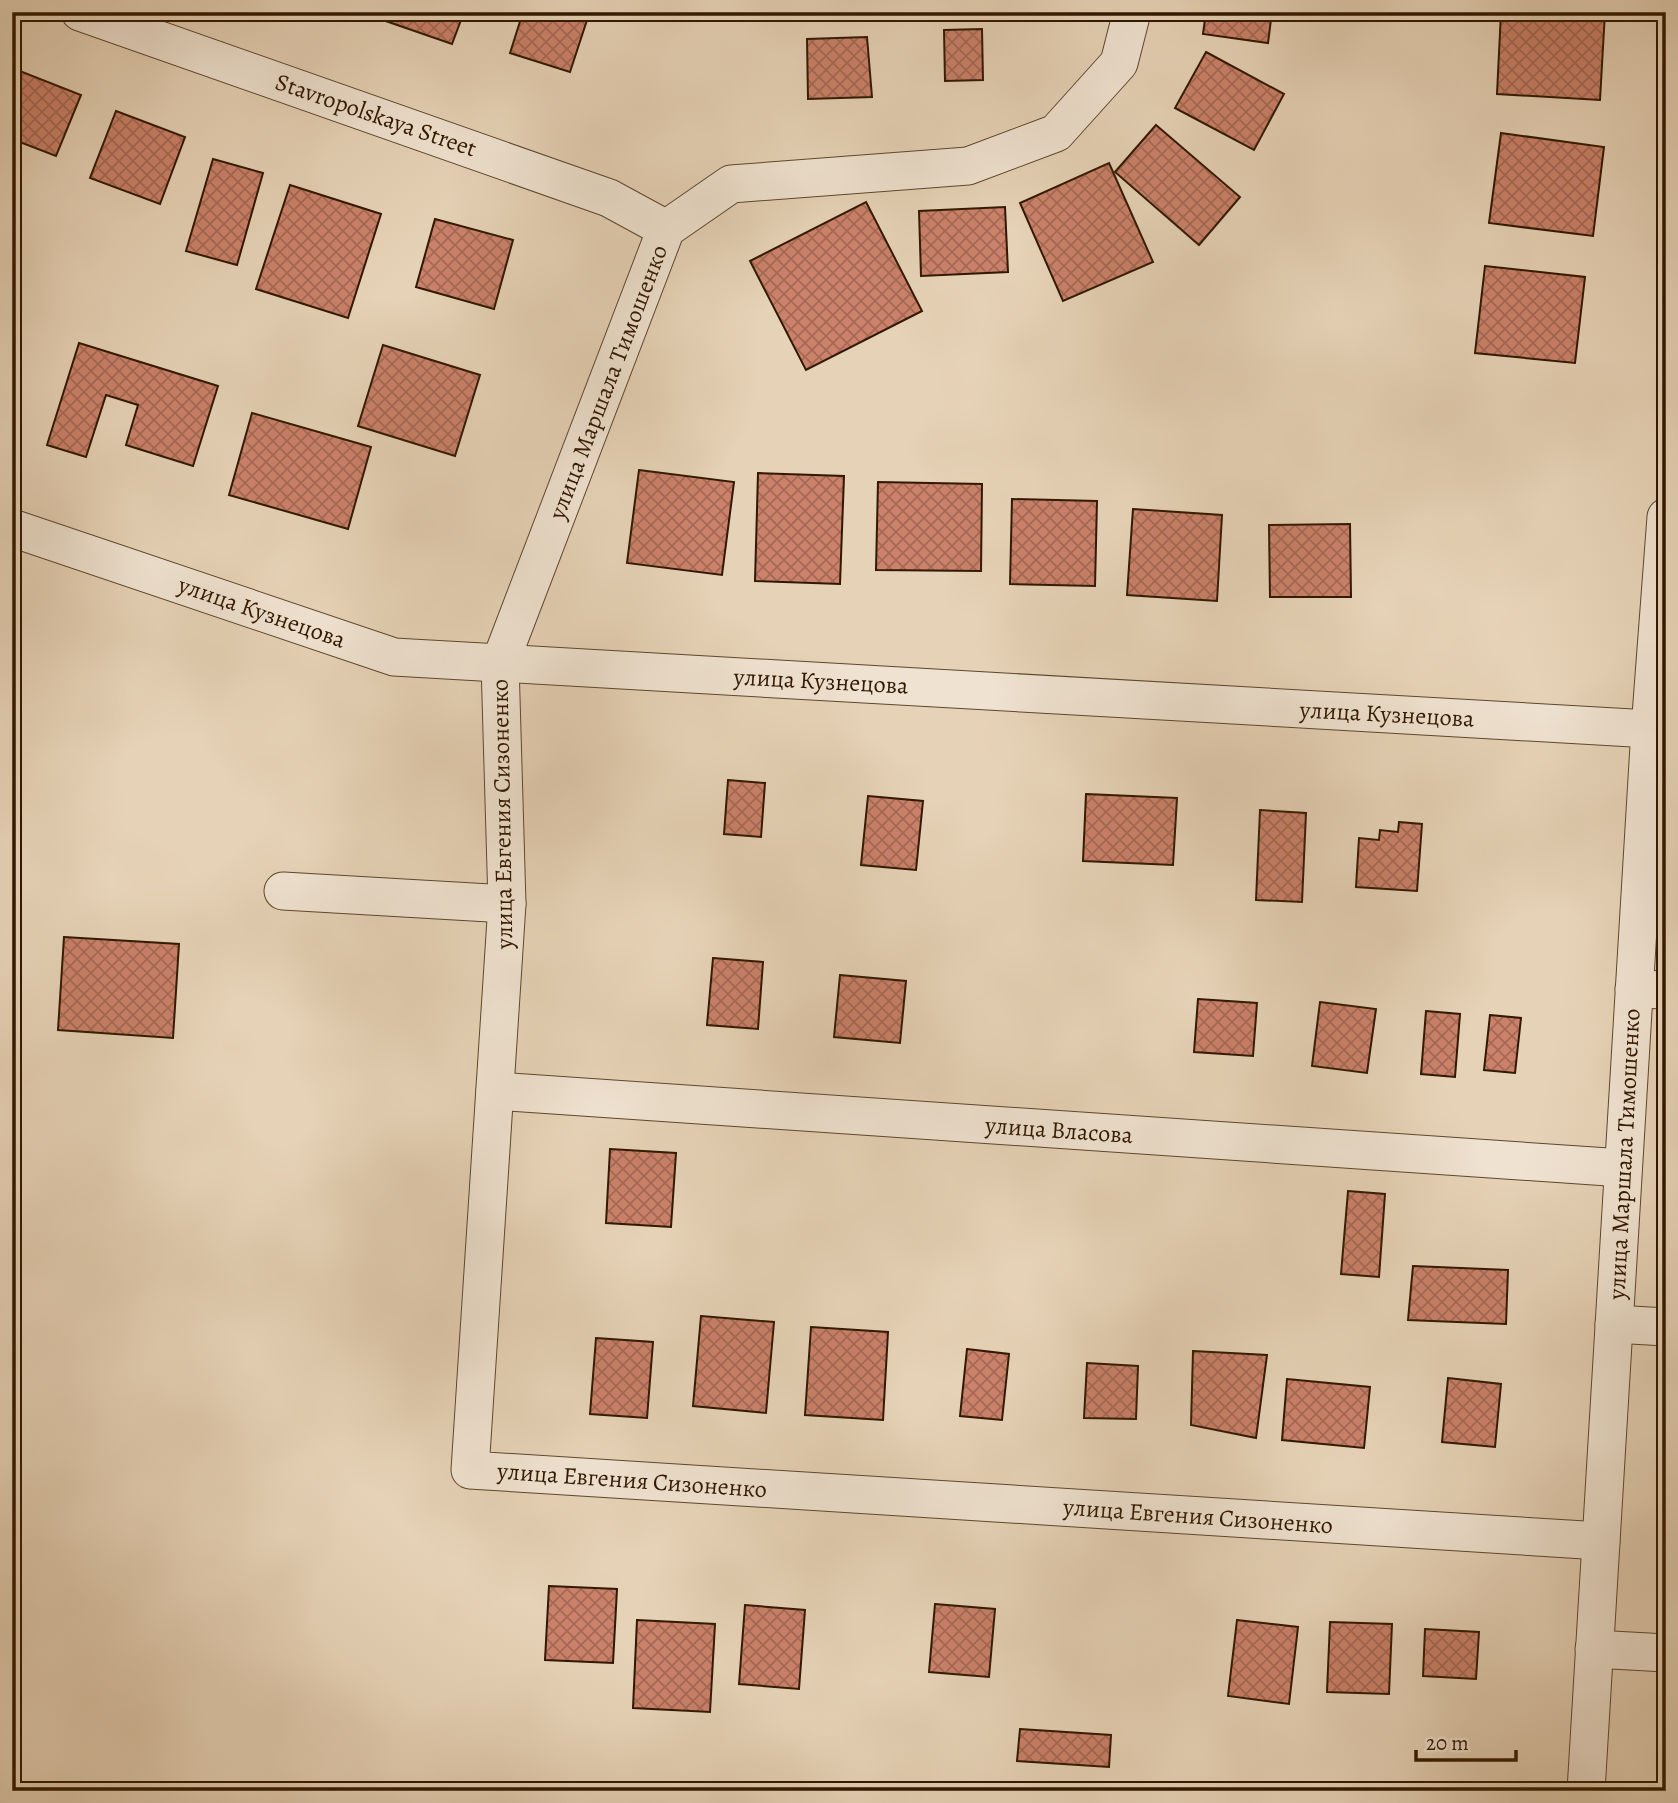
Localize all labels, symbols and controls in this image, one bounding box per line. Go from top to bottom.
street label: Stavropolskaya Street [271,66,481,164]
street label: улица Маршала Тимошенко [540,240,675,525]
street label: улица Кузнецова [173,568,350,656]
street label: улица Кузнецова [732,660,909,702]
street label: улица Евгения Сизоненко [484,679,520,950]
street label: улица Кузнецова [1298,693,1475,735]
street label: улица Маршала Тимошенко [1600,1008,1648,1301]
street label: улица Власова [983,1109,1134,1151]
street label: улица Евгения Сизоненко [495,1455,768,1505]
street label: улица Евгения Сизоненко [1061,1491,1334,1541]
scale bar [1416,1719,1515,1763]
text: 20 m [1426,1729,1469,1757]

